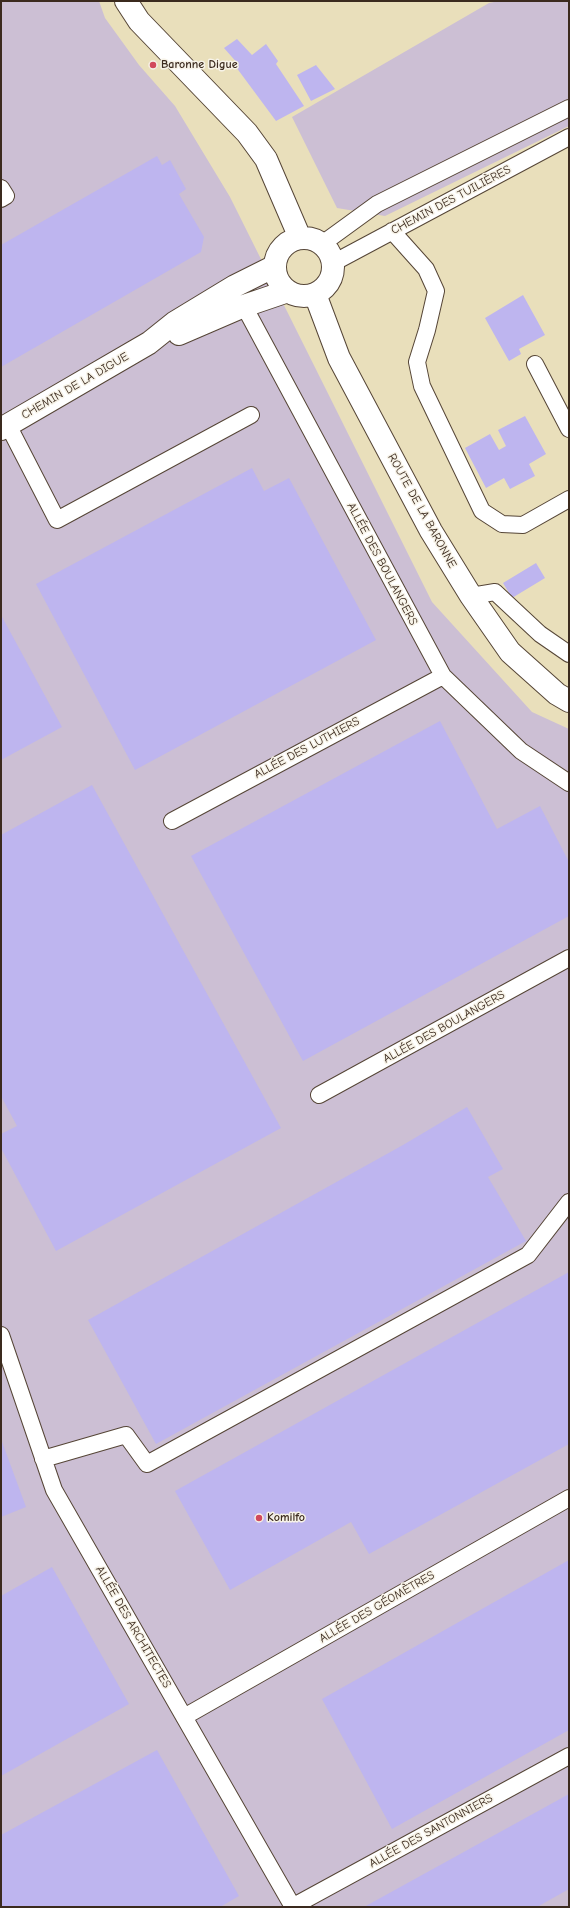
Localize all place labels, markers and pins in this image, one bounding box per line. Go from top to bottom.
place label: Baronne Digue [161,58,238,72]
marker: Baronne Digue [148,60,158,70]
place label: Komilfo [267,1511,305,1525]
marker: Komilfo [254,1513,264,1523]

